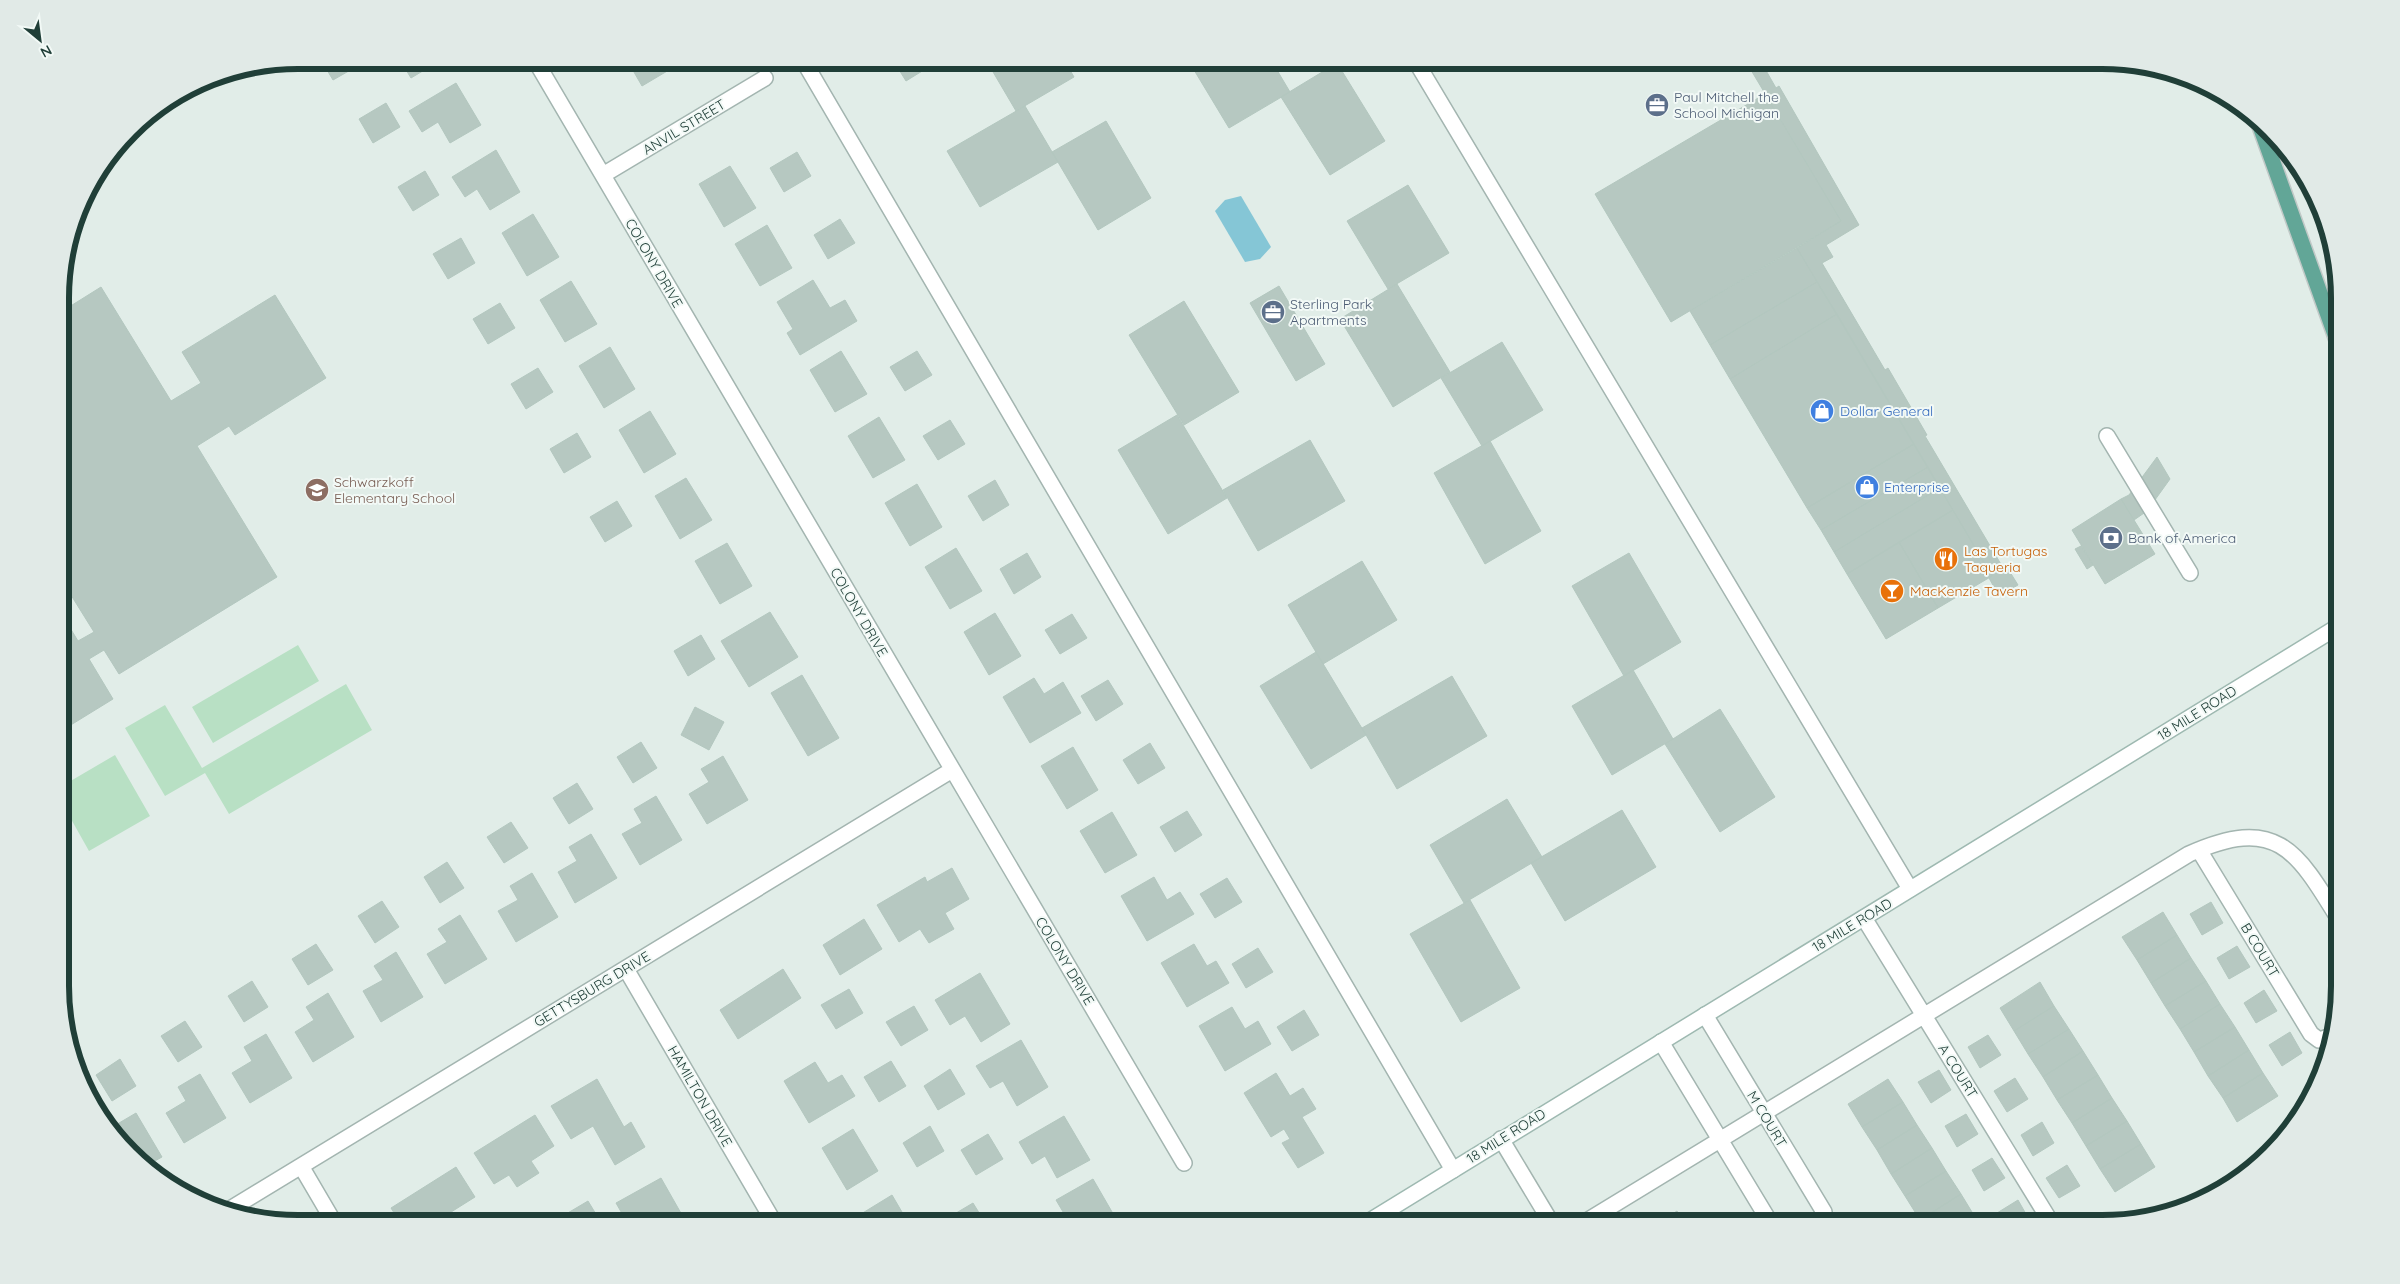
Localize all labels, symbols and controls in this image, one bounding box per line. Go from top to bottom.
north arrow [15,15,65,65]
text: N [37,41,55,62]
place label: Paul Mitchell the School Michigan [1674,88,1779,122]
office icon: Paul Mitchell the School Michigan [1644,92,1670,118]
street label: ANVIL STREET [639,95,729,159]
street label: COLONY DRIVE [621,215,687,311]
place label: Sterling Park Apartments [1290,295,1372,329]
office icon: Sterling Park Apartments [1260,299,1286,325]
shop icon: Dollar General [1809,398,1835,424]
place label: Dollar General [1840,402,1933,420]
place label: Schwarzkoff Elementary School [334,473,455,507]
shop icon: Enterprise [1854,474,1880,500]
school or university icon: Schwarzkoff Elementary School [304,477,330,503]
place label: Enterprise [1884,478,1949,496]
bank icon: Bank of America [2098,525,2124,551]
place label: Bank of America [2128,529,2236,547]
place label: Las Tortugas Taqueria [1964,542,2047,576]
restaurant icon: Las Tortugas Taqueria [1933,546,1959,572]
street label: COLONY DRIVE [826,564,892,660]
bar icon: MacKenzie Tavern [1879,578,1905,604]
place label: MacKenzie Tavern [1910,582,2028,600]
street label: 18 MILE ROAD [2154,682,2240,744]
street label: 18 MILE ROAD [1809,894,1895,956]
street label: COLONY DRIVE [1032,914,1098,1009]
street label: B COURT [2237,919,2283,981]
street label: GETTYSBURG DRIVE [531,947,654,1031]
street label: A COURT [1934,1041,1982,1101]
street label: HAMILTON DRIVE [664,1042,736,1150]
street label: M COURT [1743,1087,1791,1151]
street label: 18 MILE ROAD [1463,1105,1549,1167]

